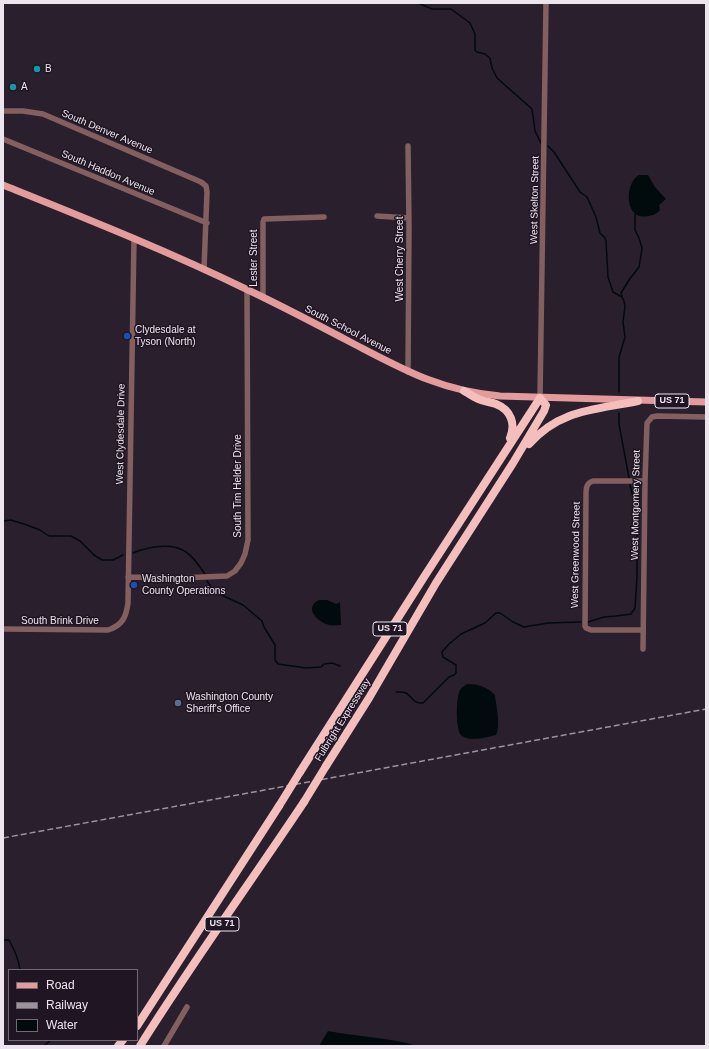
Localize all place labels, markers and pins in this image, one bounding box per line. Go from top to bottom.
place label: B [45,63,52,75]
marker: B [32,64,42,74]
place label: A [21,81,28,93]
marker: A [8,82,18,92]
place label: Clydesdale at Tyson (North) [135,324,196,348]
marker: Clydesdale at Tyson (North) [122,331,132,341]
place label: Washington County Operations [142,573,225,596]
marker: Washington County Operations [129,580,139,590]
place label: Washington County Sheriff's Office [186,691,273,714]
marker: Washington County Sheriff's Office [173,698,183,708]

